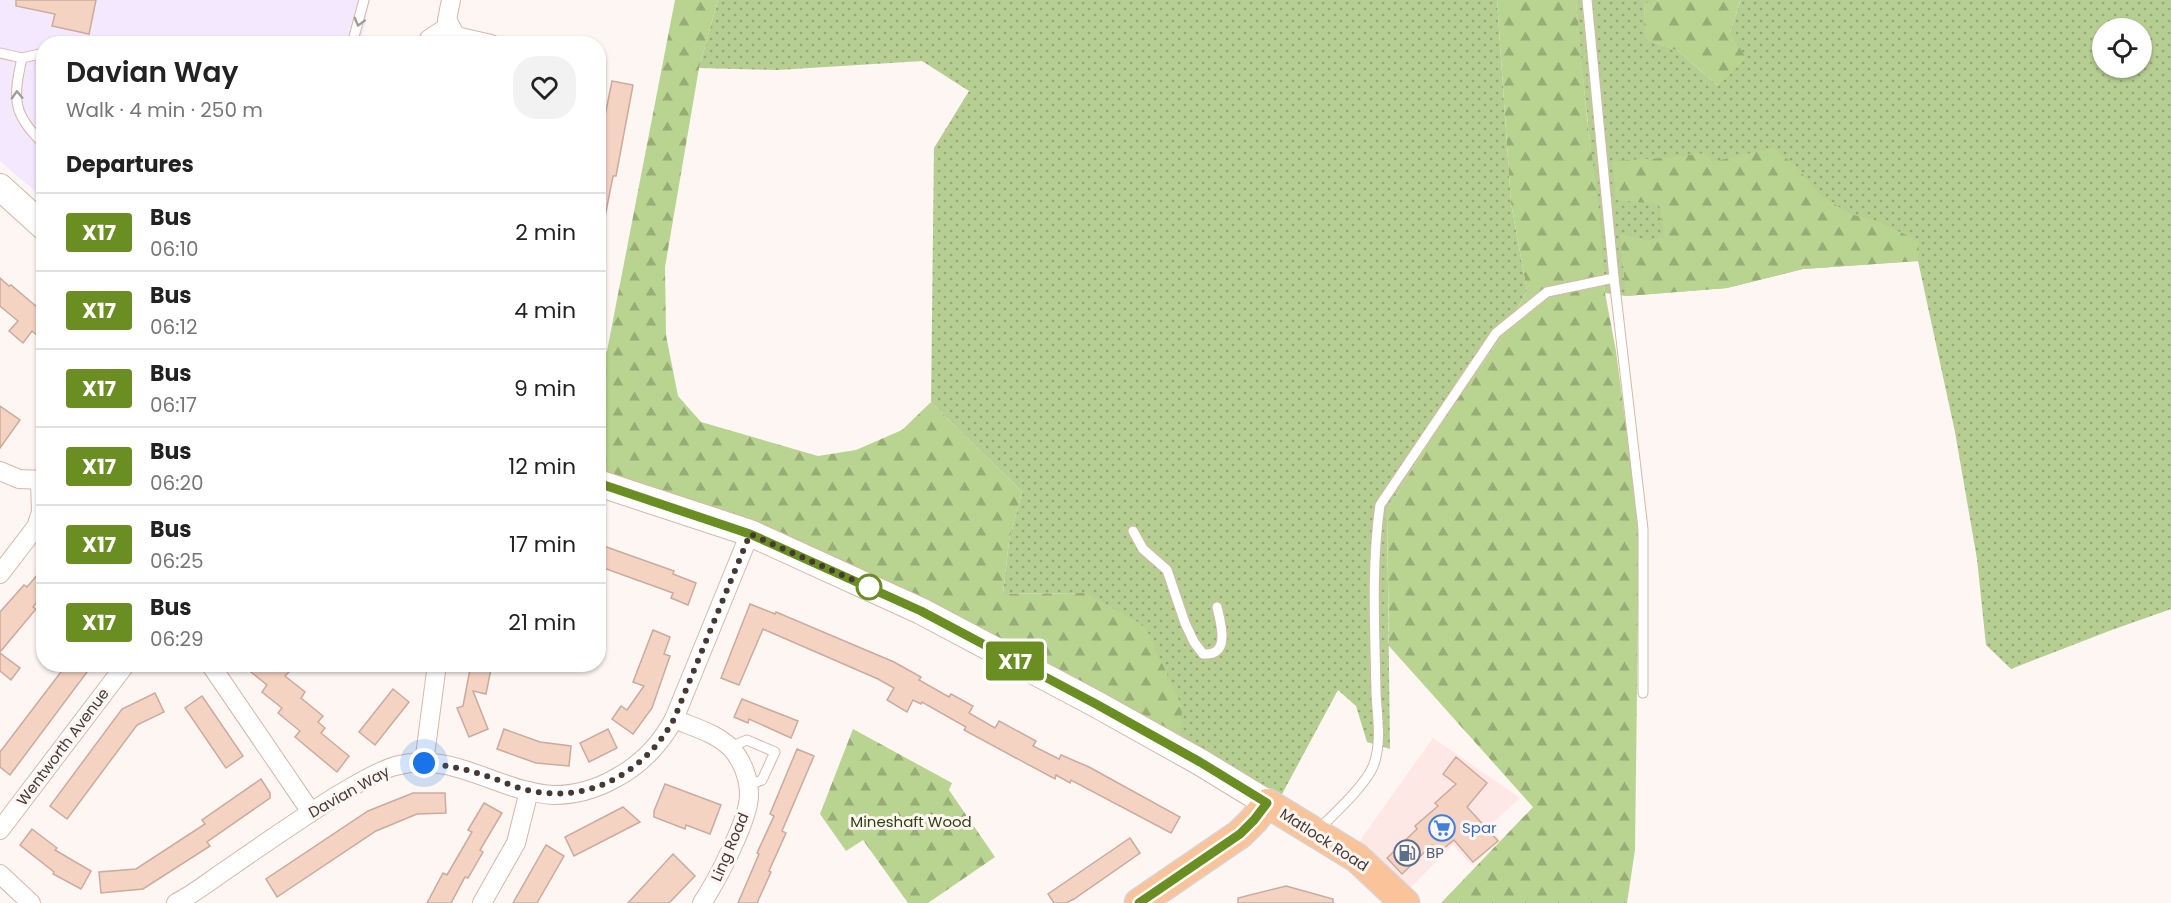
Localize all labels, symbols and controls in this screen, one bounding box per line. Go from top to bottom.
one-way arrow [354,16,366,27]
map controls [2092,18,2152,78]
button: locate [2092,18,2152,78]
text: Davian Way [66,53,238,92]
button: heart [513,56,576,119]
one-way arrow [10,90,23,99]
text: Walk · 4 min · 250 m [66,96,263,124]
text: Departures [66,149,194,180]
text: Bus [150,202,192,233]
text: 2 min [515,217,576,248]
text: X17 [82,218,116,247]
text: 06:10 [150,235,198,263]
text: Bus [150,280,192,311]
text: 4 min [514,295,576,326]
text: X17 [82,296,116,325]
text: 06:12 [150,313,197,341]
text: Bus [150,358,192,389]
text: 9 min [514,373,576,404]
text: X17 [82,374,116,403]
text: 06:17 [150,391,197,419]
text: Bus [150,436,192,467]
text: 12 min [508,451,576,482]
text: X17 [82,452,116,481]
text: 06:20 [150,469,204,497]
text: Bus [150,514,192,545]
text: 17 min [509,529,576,560]
text: X17 [82,530,116,559]
text: 06:25 [150,547,204,575]
unlabelled marker [856,574,882,600]
text: Bus [150,592,192,623]
text: 21 min [508,607,576,638]
text: X17 [82,608,116,637]
text: 06:29 [150,625,204,653]
line badge: X17 [980,642,1050,680]
text: X17 [998,647,1032,676]
street label: Wentworth Avenue [12,684,114,810]
your location [409,748,439,778]
street label: Davian Way [304,760,394,823]
street label: Matlock Road [1276,803,1373,876]
street label: Ling Road [706,809,753,884]
park label: Mineshaft Wood [850,811,972,832]
supermarket icon: Spar [1427,813,1457,843]
place label: Spar [1462,817,1497,838]
fuel station icon: BP [1392,838,1422,868]
place label: BP [1426,842,1444,863]

